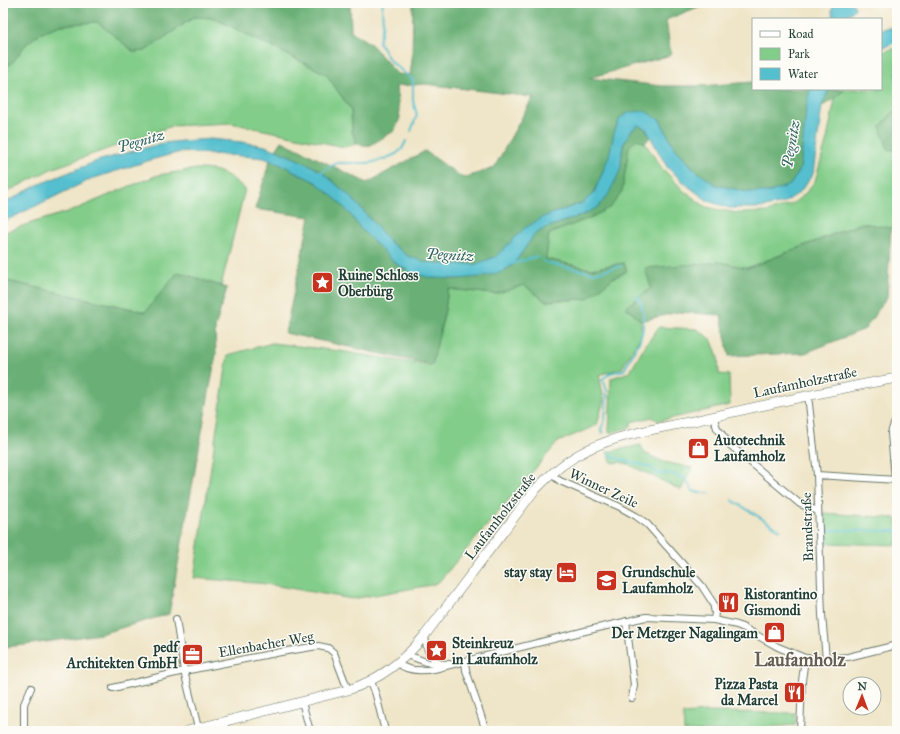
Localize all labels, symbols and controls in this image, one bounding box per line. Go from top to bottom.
legend [752,18,882,90]
text: Road [788,27,814,41]
text: Park [788,47,810,61]
text: Water [788,67,818,81]
water label: Pegnitz [778,118,804,169]
water label: Pegnitz [115,126,167,156]
water label: Pegnitz [425,245,475,265]
place label: Ruine Schloss Oberbürg [338,267,418,301]
place icon: Ruine Schloss Oberbürg [309,270,335,296]
street label: Laufamholzstraße [752,363,859,402]
place label: Autotechnik Laufamholz [713,432,786,465]
shop icon: Autotechnik Laufamholz [686,435,712,461]
street label: Winner Zeile [566,465,641,512]
street label: Laufamholzstraße [461,469,540,563]
street label: Brandstraße [798,492,817,562]
hotel icon: stay stay [554,559,580,585]
place label: stay stay [504,564,553,582]
place label: Grundschule Laufamholz [622,564,696,597]
school or university icon: Grundschule Laufamholz [594,567,620,593]
place label: Ristorantino Gismondi [744,586,817,619]
restaurant icon: Ristorantino Gismondi [715,589,741,615]
shop icon: Der Metzger Nagalingam [761,620,787,646]
place label: Der Metzger Nagalingam [611,625,758,643]
street label: Ellenbacher Weg [217,628,316,661]
place label: Steinkreuz in Laufamholz [452,635,538,668]
place icon: Steinkreuz in Laufamholz [423,638,449,664]
place label: pedf Architekten GmbH [66,639,180,672]
office icon: pedf Architekten GmbH [180,642,206,668]
district label: Laufamholz [754,649,846,671]
place label: Pizza Pasta da Marcel [715,676,779,709]
north arrow [842,676,882,716]
restaurant icon: Pizza Pasta da Marcel [781,679,807,705]
text: N [857,680,868,693]

